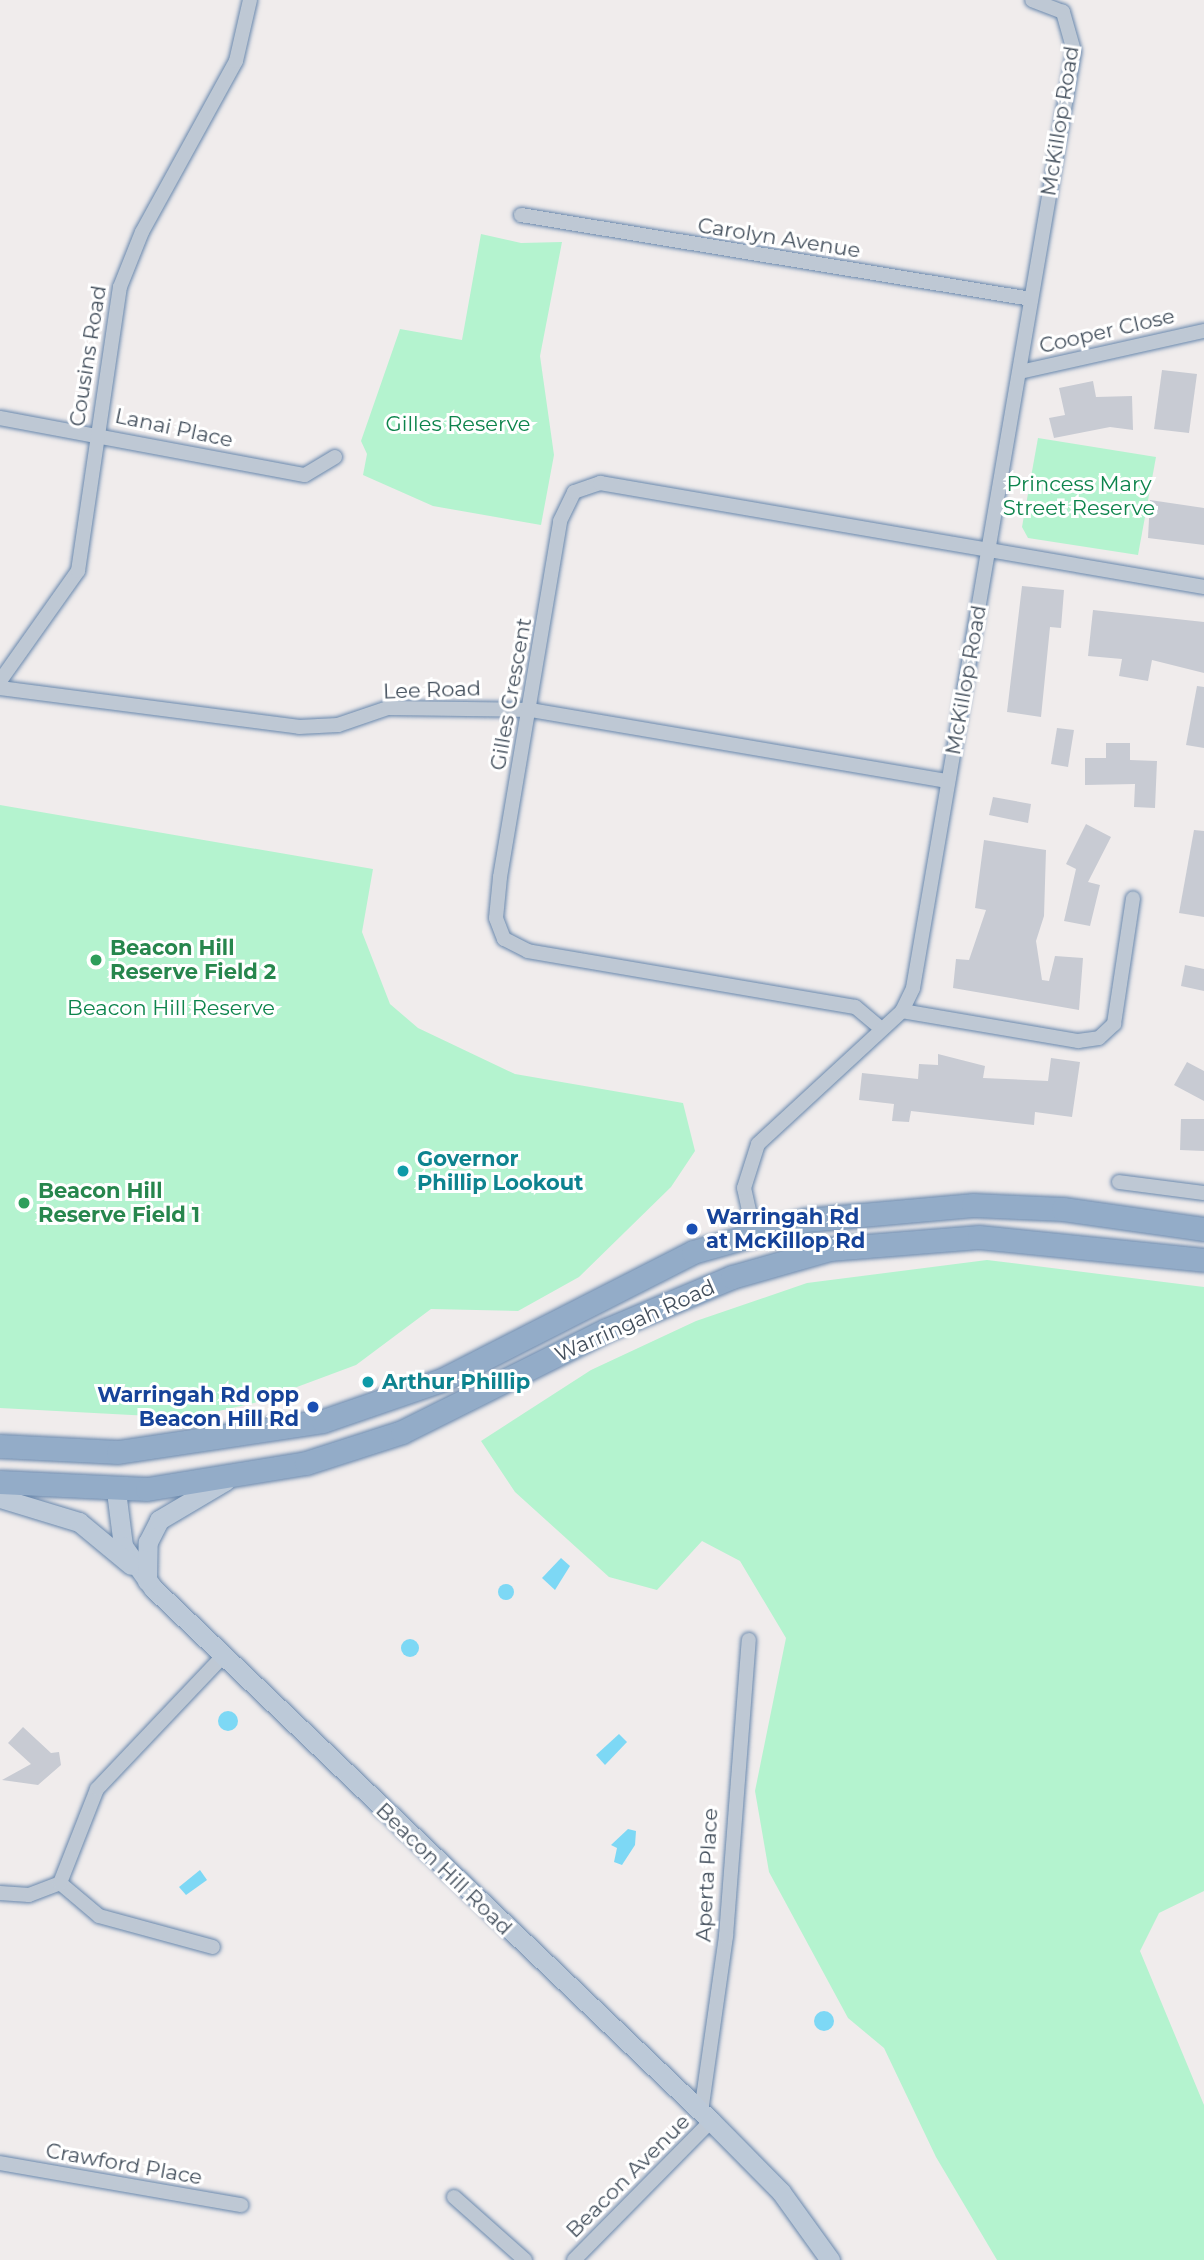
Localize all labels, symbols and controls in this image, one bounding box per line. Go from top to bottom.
street label: McKillop Road [1036,44,1084,198]
street label: Carolyn Avenue [696,213,862,263]
street label: Cousins Road [64,284,112,428]
street label: Cooper Close [1037,303,1177,359]
street label: Lanai Place [113,403,235,453]
park label: Gilles Reserve [386,411,530,437]
park label: Princess Mary Street Reserve [1003,471,1155,521]
street label: McKillop Road [940,603,992,757]
street label: Gilles Crescent [485,616,537,772]
street label: Lee Road [383,676,481,704]
place label: Beacon Hill Reserve Field 2 [110,935,276,985]
marker: Beacon Hill Reserve Field 2 [88,952,104,968]
park label: Beacon Hill Reserve [67,995,275,1021]
place label: Governor Phillip Lookout [417,1146,583,1196]
marker: Governor Phillip Lookout [395,1163,411,1179]
place label: Beacon Hill Reserve Field 1 [38,1178,200,1228]
marker: Beacon Hill Reserve Field 1 [16,1195,32,1211]
place label: Warringah Rd at McKillop Rd [706,1204,865,1254]
marker: Warringah Rd at McKillop Rd [684,1221,700,1237]
street label: Warringah Road [551,1274,719,1368]
place label: Arthur Phillip [382,1369,530,1395]
marker: Arthur Phillip [360,1374,376,1390]
place label: Warringah Rd opp Beacon Hill Rd [97,1382,299,1432]
marker: Warringah Rd opp Beacon Hill Rd [305,1399,321,1415]
street label: Beacon Hill Road [371,1798,517,1940]
street label: Aperta Place [691,1807,723,1943]
street label: Beacon Avenue [561,2109,695,2243]
street label: Crawford Place [44,2138,204,2190]

